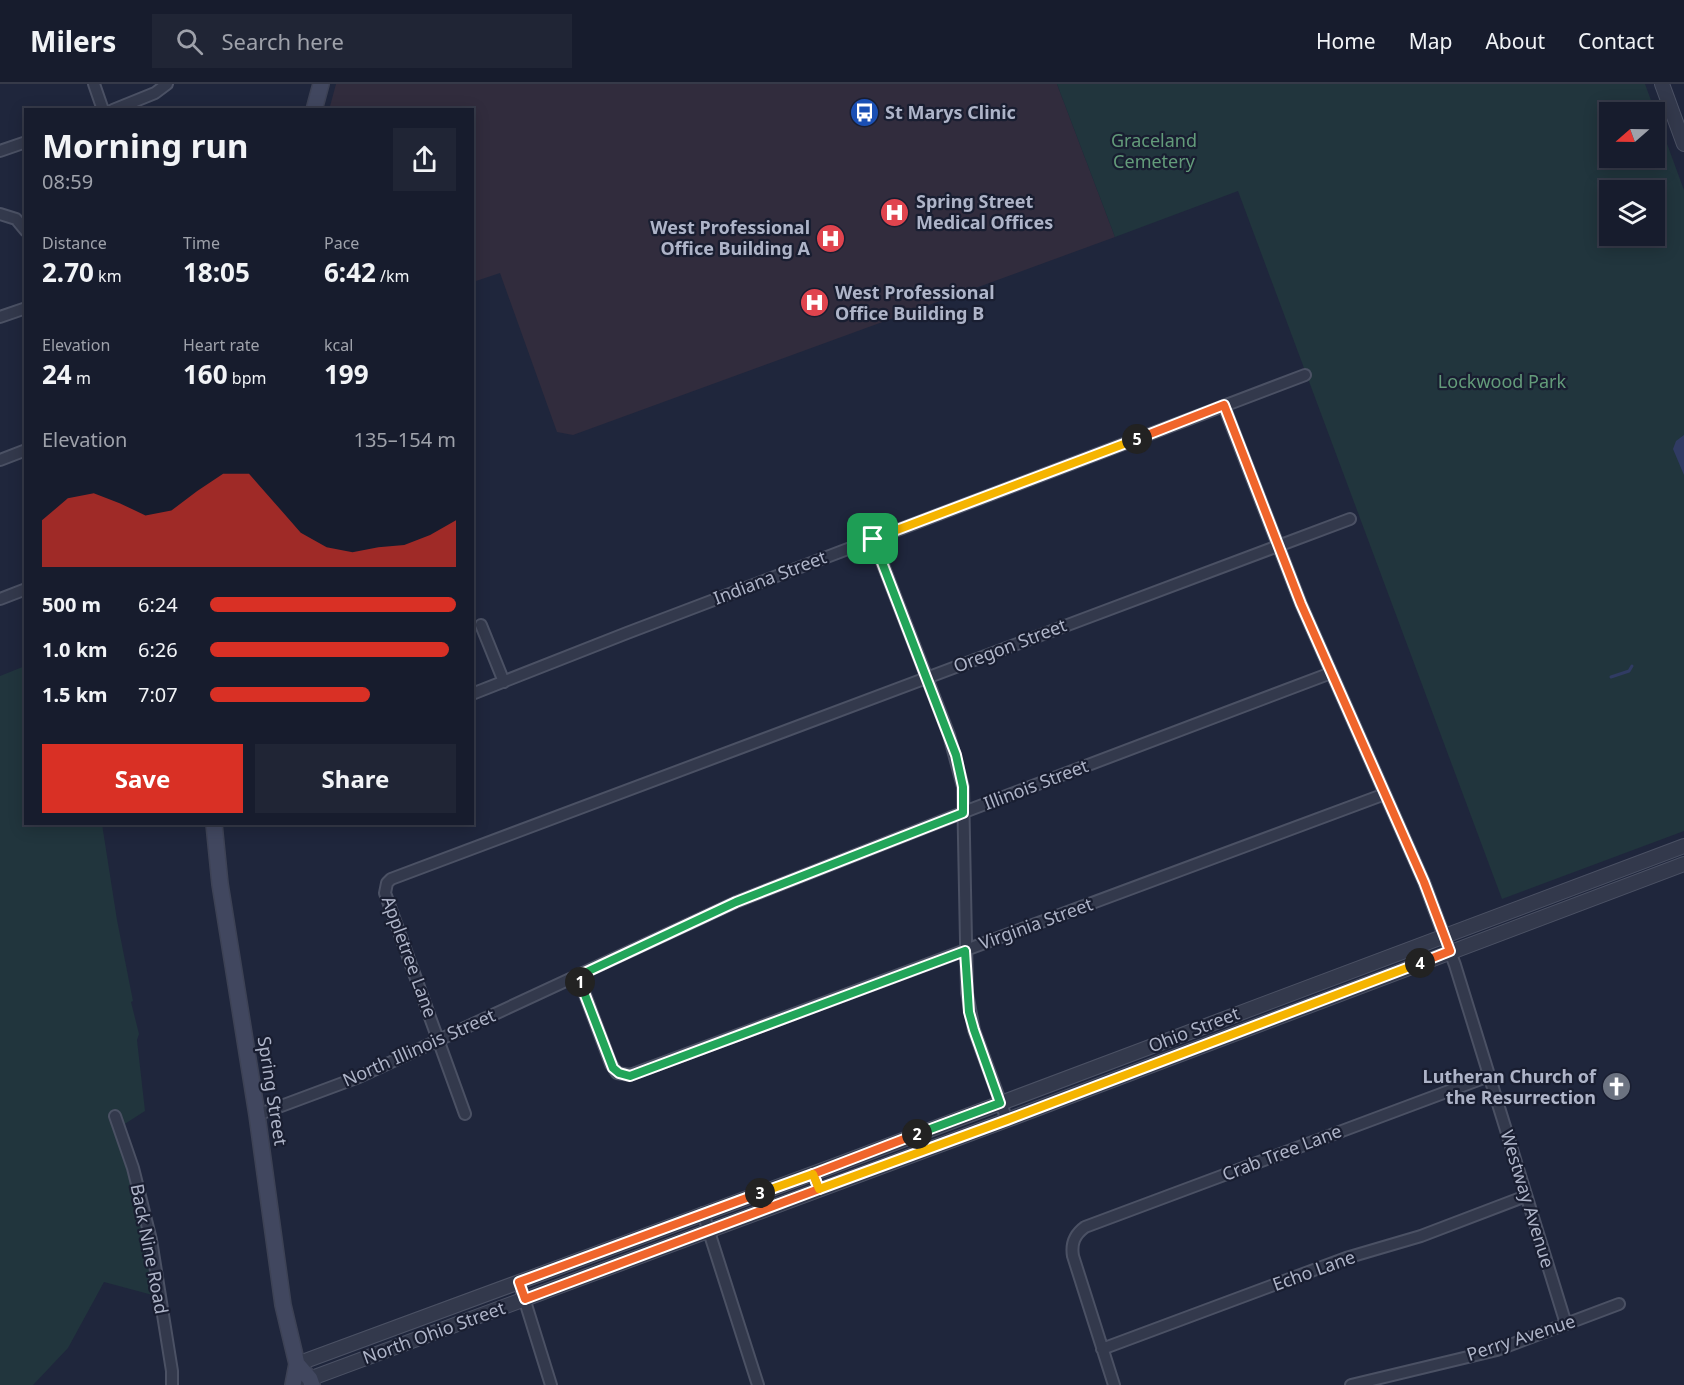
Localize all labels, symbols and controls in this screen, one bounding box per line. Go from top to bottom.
search box [152,14,572,68]
text: Milers [30,22,116,60]
icon: search [173,25,206,58]
text: Search here [221,26,344,56]
text: Home [1316,27,1376,55]
text: Map [1409,27,1452,55]
text: About [1485,27,1545,55]
text: Contact [1578,27,1654,55]
bus stop icon: St Marys Clinic [848,97,880,129]
place label: St Marys Clinic [885,100,1016,124]
north arrow [1599,102,1665,168]
map controls [1599,102,1665,246]
text: Morning run [42,123,248,168]
button: share [393,128,456,191]
park label: Graceland Cemetery [1111,128,1197,173]
text: 08:59 [42,168,93,195]
button: layers [1599,180,1665,246]
place label: Spring Street Medical Offices [916,189,1053,234]
hospital icon: Spring Street Medical Offices [879,196,911,228]
place label: West Professional Office Building A [650,215,811,260]
hospital icon: West Professional Office Building A [815,222,847,254]
text: Distance [42,232,107,254]
text: Time [183,232,220,254]
text: Pace [324,232,359,254]
text: 2.70 [42,254,94,290]
text: 18:05 [183,254,250,290]
text: 6:42 [324,254,376,290]
text: km [94,265,122,287]
text: /km [376,265,410,287]
place label: West Professional Office Building B [835,280,995,325]
hospital icon: West Professional Office Building B [798,287,830,319]
text: Elevation [42,334,110,356]
text: Heart rate [183,334,259,356]
text: kcal [324,334,353,356]
text: 24 [42,356,72,392]
text: 160 [183,356,228,392]
text: 199 [324,356,369,392]
text: m [72,367,91,389]
text: bpm [228,367,266,389]
park label: Lockwood Park [1438,369,1567,393]
pin: 5 [1122,424,1152,454]
text: Elevation [42,426,127,453]
text: 135–154 m [353,426,456,453]
text: 5 [1132,428,1142,450]
pin [847,513,898,564]
icon: arrive [856,522,889,555]
street label: Indiana Street [710,544,830,610]
text: 500 m [42,591,101,618]
text: 6:24 [138,591,178,618]
street label: Oregon Street [950,612,1070,678]
text: 1.0 km [42,636,108,663]
text: 6:26 [138,636,178,663]
text: 1.5 km [42,681,108,708]
text: 7:07 [138,681,178,708]
button: Save [42,744,243,813]
button: Share [255,744,456,813]
street label: Illinois Street [980,753,1092,815]
street label: Virginia Street [976,891,1096,955]
street label: Appletree Lane [377,893,443,1021]
pin: 4 [1405,948,1435,978]
text: 4 [1415,952,1425,974]
pin: 1 [565,967,595,997]
text: 1 [575,971,585,993]
street label: Ohio Street [1145,1001,1243,1057]
street label: North Illinois Street [339,1002,499,1092]
street label: Spring Street [253,1035,294,1148]
place label: Lutheran Church of the Resurrection [1423,1064,1597,1109]
church icon: Lutheran Church of the Resurrection [1601,1071,1633,1103]
street label: Crab Tree Lane [1218,1118,1345,1186]
pin: 2 [902,1119,932,1149]
text: 2 [912,1123,922,1145]
street label: Westway Avenue [1496,1127,1560,1271]
pin: 3 [745,1178,775,1208]
street label: Back Nine Road [126,1182,174,1316]
text: 3 [755,1182,765,1204]
street label: Echo Lane [1269,1244,1358,1296]
street label: North Ohio Street [359,1295,509,1369]
street label: Perry Avenue [1463,1308,1578,1366]

